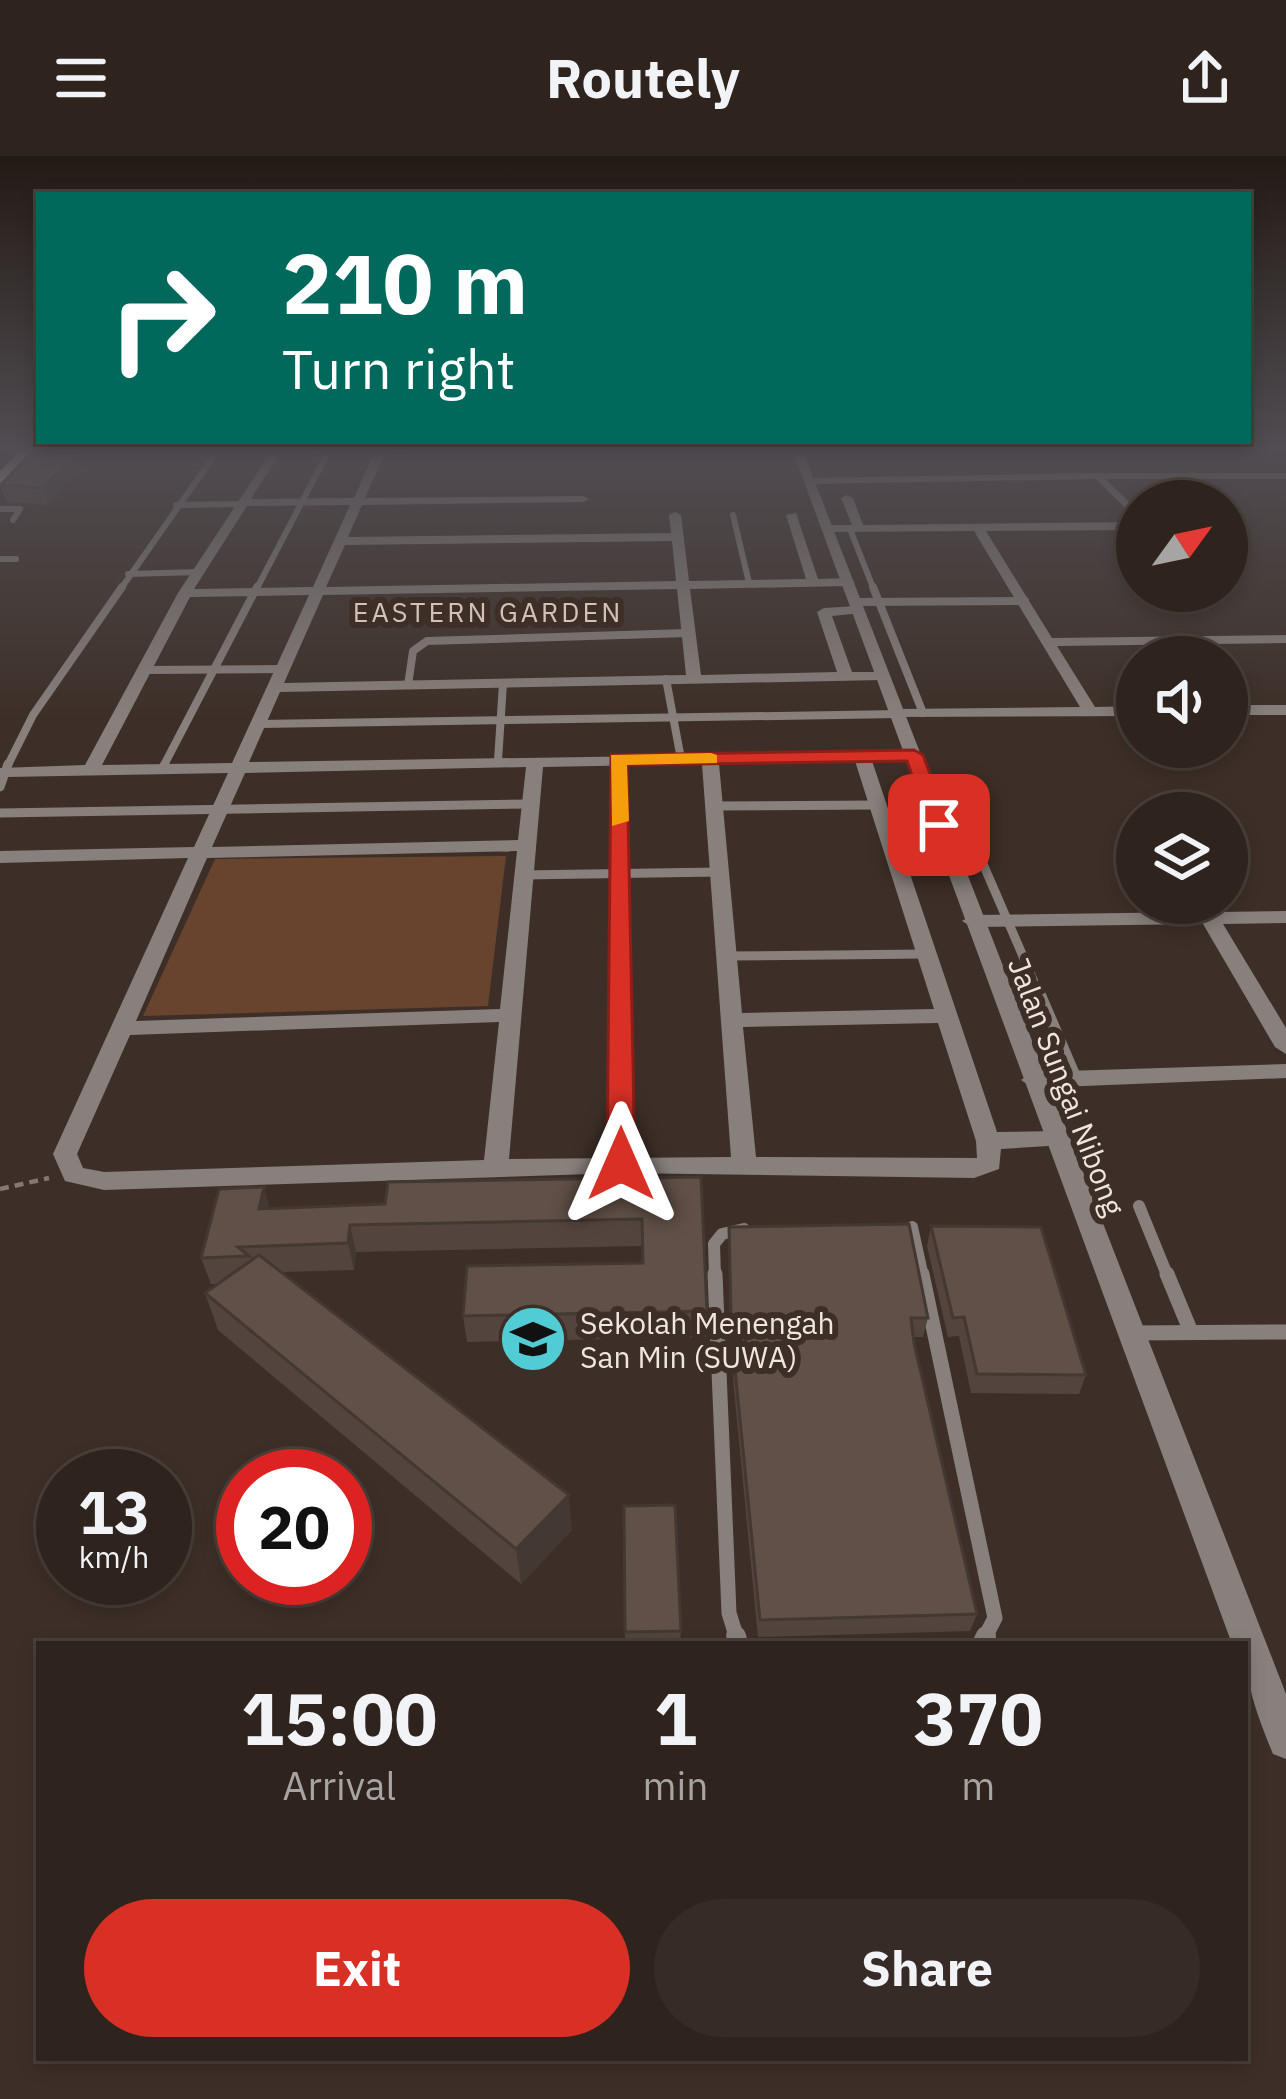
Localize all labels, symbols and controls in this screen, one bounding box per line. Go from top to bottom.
text: Routely [546,43,740,113]
icon: menu [48,45,114,111]
icon: share [1172,45,1238,111]
text: 210 m [282,228,528,337]
icon: right [84,240,240,396]
text: Turn right [282,334,516,404]
north arrow [1116,480,1248,612]
map controls [1116,480,1248,924]
district label: EASTERN GARDEN [353,594,623,629]
button: sound [1116,636,1248,768]
pin [888,774,990,876]
icon: arrive [906,792,972,858]
button: layers [1116,792,1248,924]
street label: Jalan Sungai Nibong [1000,951,1134,1221]
position arrow [558,1101,684,1227]
place label: Sekolah Menengah San Min (SUWA) [580,1303,835,1376]
school or university icon: Sekolah Menengah San Min (SUWA) [498,1304,568,1374]
speed limit sign: 20 [216,1449,372,1605]
text: 13 [78,1472,150,1551]
text: km/h [79,1537,149,1576]
text: 15:00 [241,1671,438,1765]
text: 1 [654,1671,697,1765]
text: 370 [913,1671,1043,1765]
text: Arrival [282,1760,396,1811]
text: min [643,1760,708,1811]
text: m [961,1760,995,1811]
button: Exit [84,1899,630,2037]
button: Share [654,1899,1200,2037]

